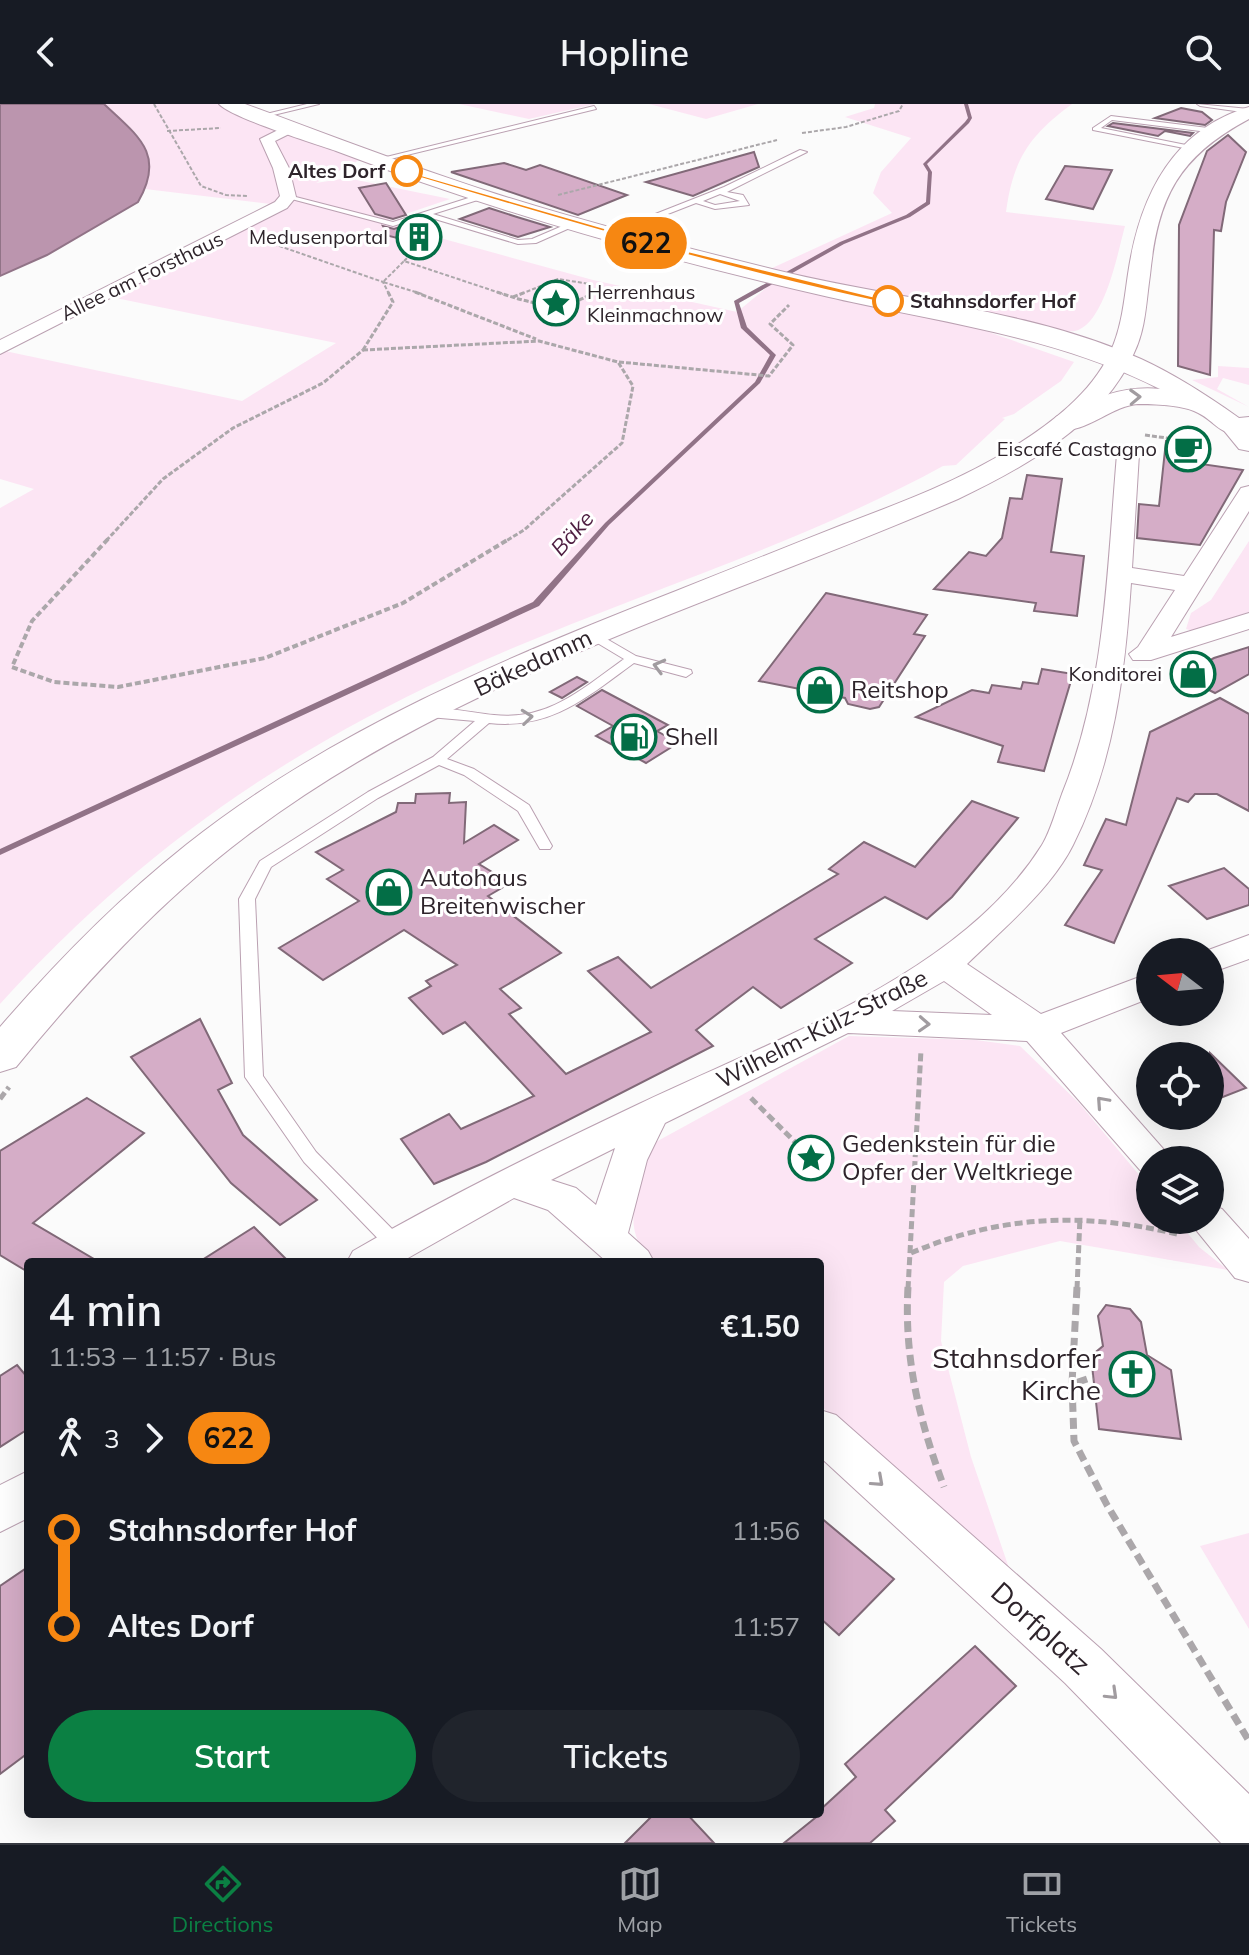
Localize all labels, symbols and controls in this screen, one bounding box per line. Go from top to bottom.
icon: back [24,30,68,74]
text: Hopline [560,30,689,75]
icon: search [1181,30,1225,74]
marker: Altes Dorf [392,156,422,186]
place label: Altes Dorf [288,158,386,183]
building icon: Medusenportal [395,213,443,261]
line badge: 622 [600,217,692,269]
place label: Medusenportal [249,224,388,249]
street label: Allee am Forsthaus [57,225,227,326]
text: 622 [621,225,671,260]
place icon: Herrenhaus Kleinmachnow [532,279,580,327]
place label: Herrenhaus Kleinmachnow [587,279,723,327]
marker: Stahnsdorfer Hof [873,286,903,316]
place label: Stahnsdorfer Hof [910,288,1076,313]
one-way arrow [1129,389,1142,406]
cafe icon: Eiscafé Castagno [1164,425,1212,473]
place label: Eiscafé Castagno [997,436,1157,461]
water label: Bäke [544,505,600,561]
street label: Bäkedamm [469,622,596,702]
shop icon: Konditorei [1169,650,1217,698]
one-way arrow [653,659,666,676]
place label: Konditorei [1069,661,1162,686]
shop icon: Reitshop [796,666,844,714]
place label: Reitshop [851,674,949,704]
one-way arrow [521,709,534,726]
fuel station icon: Shell [610,713,658,761]
place label: Shell [665,721,719,751]
place label: Autohaus Breitenwischer [420,862,585,920]
shop icon: Autohaus Breitenwischer [365,868,413,916]
north arrow [1136,938,1224,1026]
map controls [1136,938,1224,1234]
street label: Wilhelm-Külz-Straße [711,962,932,1094]
one-way arrow [918,1016,931,1033]
button: locate [1136,1042,1224,1130]
one-way arrow [1097,1097,1111,1111]
place label: Gedenkstein für die Opfer der Weltkriege [842,1128,1073,1186]
place icon: Gedenkstein für die Opfer der Weltkriege [787,1134,835,1182]
button: layers [1136,1146,1224,1234]
text: 4 min [48,1282,162,1337]
text: €1.50 [721,1307,800,1345]
text: 11:53 – 11:57 · Bus [48,1340,277,1373]
place label: Stahnsdorfer Kirche [932,1340,1102,1407]
church icon: Stahnsdorfer Kirche [1108,1350,1156,1398]
icon: walk [48,1416,92,1460]
icon: forward [132,1416,176,1460]
text: 622 [204,1420,254,1455]
text: 3 [104,1422,120,1455]
one-way arrow [869,1472,883,1486]
text: Stahnsdorfer Hof [108,1511,356,1549]
text: 11:56 [732,1514,800,1547]
street label: Dorfplatz [984,1574,1098,1681]
text: Altes Dorf [108,1607,254,1645]
text: 11:57 [732,1610,800,1643]
one-way arrow [1103,1685,1117,1699]
button: Start [48,1710,416,1802]
button: Tickets [432,1710,800,1802]
tab: Directions [172,1862,274,1938]
tab: Map [617,1862,662,1938]
tab: Tickets [1006,1862,1077,1938]

